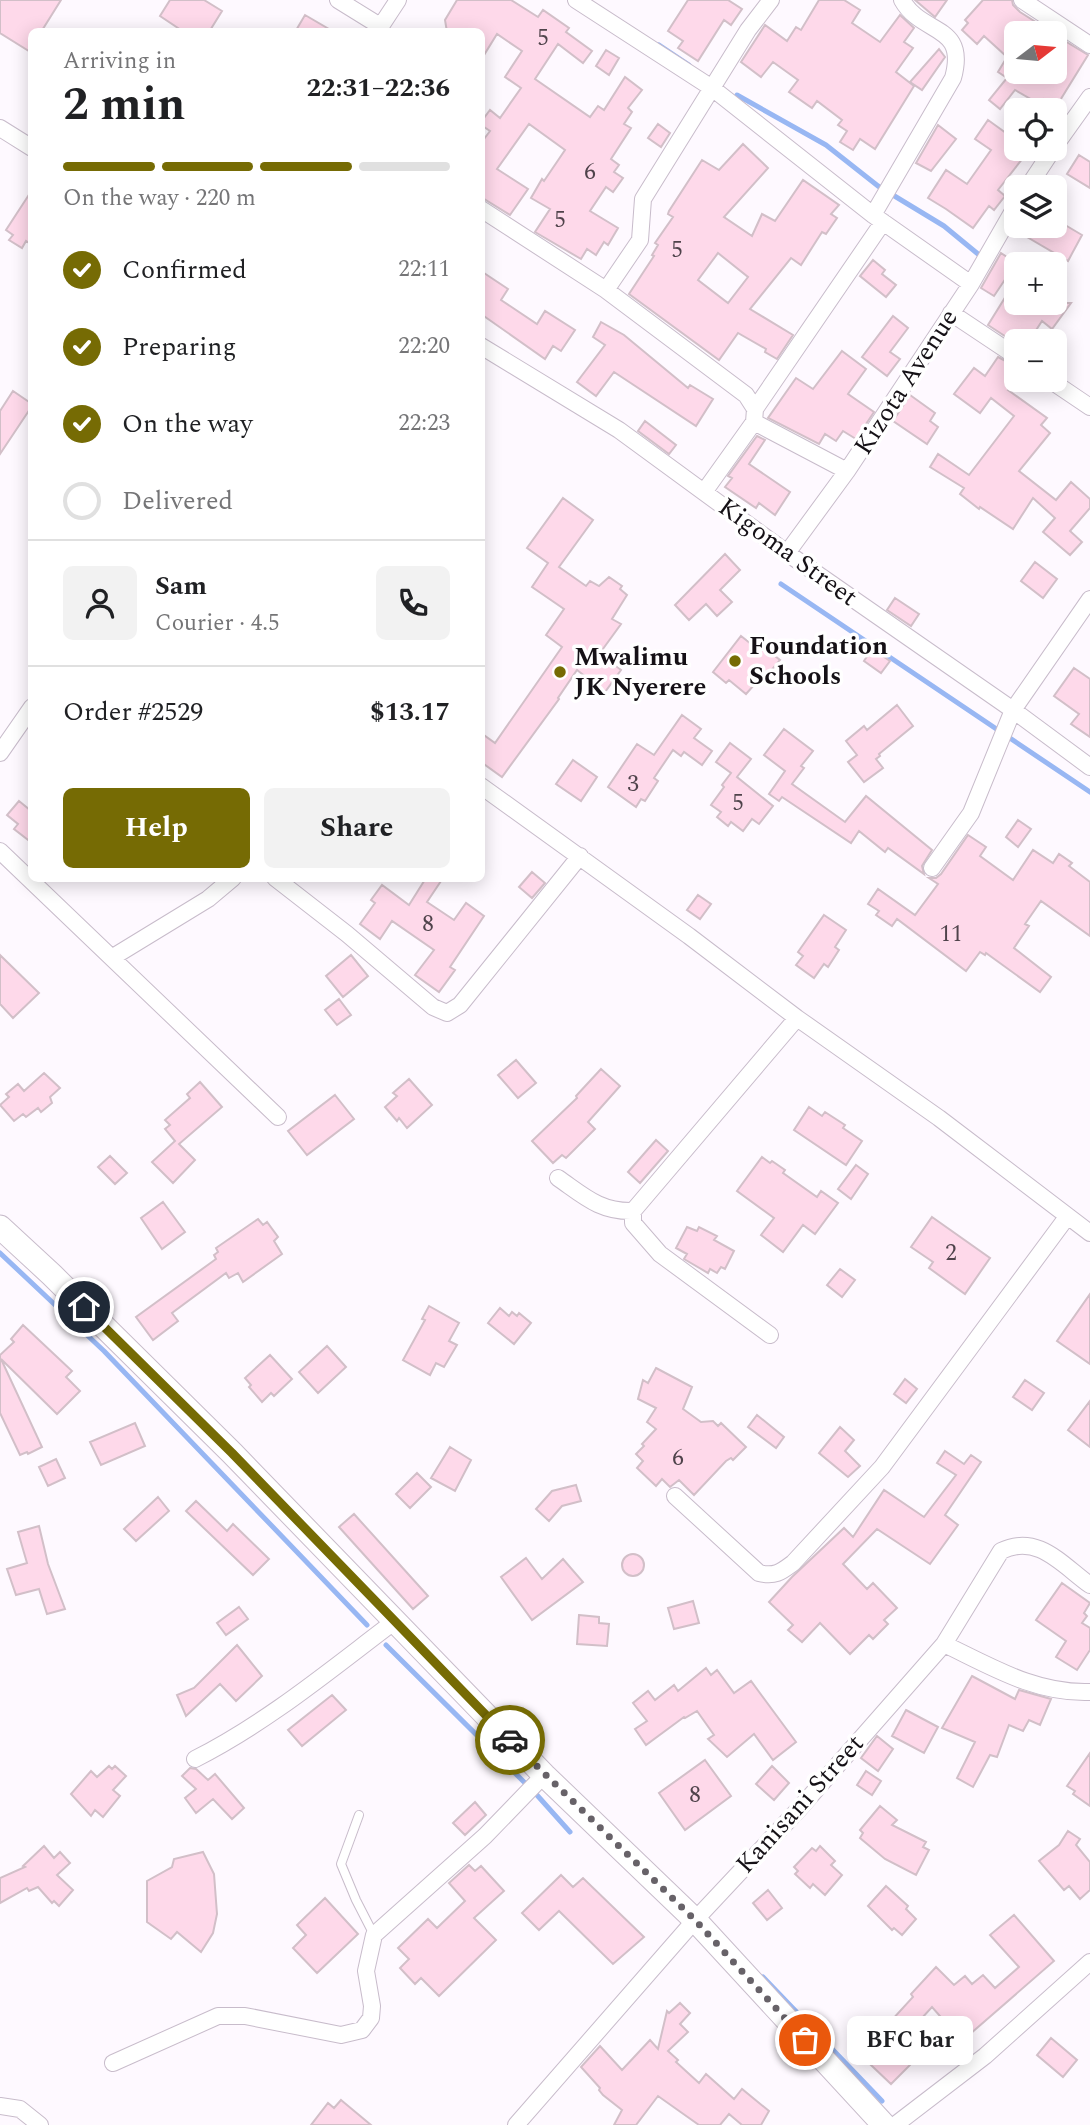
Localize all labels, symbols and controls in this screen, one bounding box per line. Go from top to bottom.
house number: 5 [537,21,549,56]
north arrow [1004,21,1068,84]
map controls [1004,21,1067,392]
text: Arriving in [63,44,176,79]
text: 22:31–22:36 [306,68,450,108]
text: 2 min [63,70,185,140]
button: locate [1004,98,1067,161]
house number: 6 [584,155,596,190]
button: layers [1004,175,1067,238]
text: On the way · 220 m [63,181,256,216]
house number: 5 [554,203,566,238]
house number: 5 [671,233,683,268]
text: Confirmed [122,250,247,290]
icon: check [63,251,101,289]
text: 22:11 [398,252,450,287]
button: + [1004,252,1067,315]
street label: Kizota Avenue [844,301,968,463]
text: Preparing [122,327,236,367]
icon: check [63,328,101,366]
text: 22:20 [398,329,450,364]
button: − [1004,329,1067,392]
text: On the way [122,404,253,444]
icon: check [63,405,101,443]
text: 22:23 [398,406,450,441]
text: Delivered [122,481,233,521]
street label: Kigoma Street [710,488,866,616]
button: person [63,566,137,640]
text: Sam [155,566,207,606]
button: phone [376,566,450,640]
text: Courier · 4.5 [155,606,280,641]
place label: Foundation Schools [749,626,888,696]
place label: Mwalimu JK Nyerere [574,637,706,707]
marker: Foundation Schools [727,653,743,669]
marker: Mwalimu JK Nyerere [552,664,568,680]
text: Order #2529 [63,692,203,732]
text: $13.17 [370,692,450,732]
house number: 3 [627,767,639,802]
house number: 5 [732,786,744,821]
button: Help [63,788,250,868]
button: Share [264,788,450,868]
house number: 8 [422,907,434,942]
house number: 11 [940,917,963,952]
house number: 2 [945,1236,957,1271]
pin [54,1277,114,1337]
icon: home [65,1288,103,1326]
house number: 6 [672,1441,684,1476]
courier [475,1705,545,1775]
icon: car [491,1721,529,1759]
street label: Kanisani Street [726,1725,874,1883]
house number: 8 [689,1778,701,1813]
pin [775,2010,835,2070]
callout: BFC bar [847,2016,973,2064]
icon: bag [786,2021,824,2059]
text: BFC bar [866,2023,954,2058]

